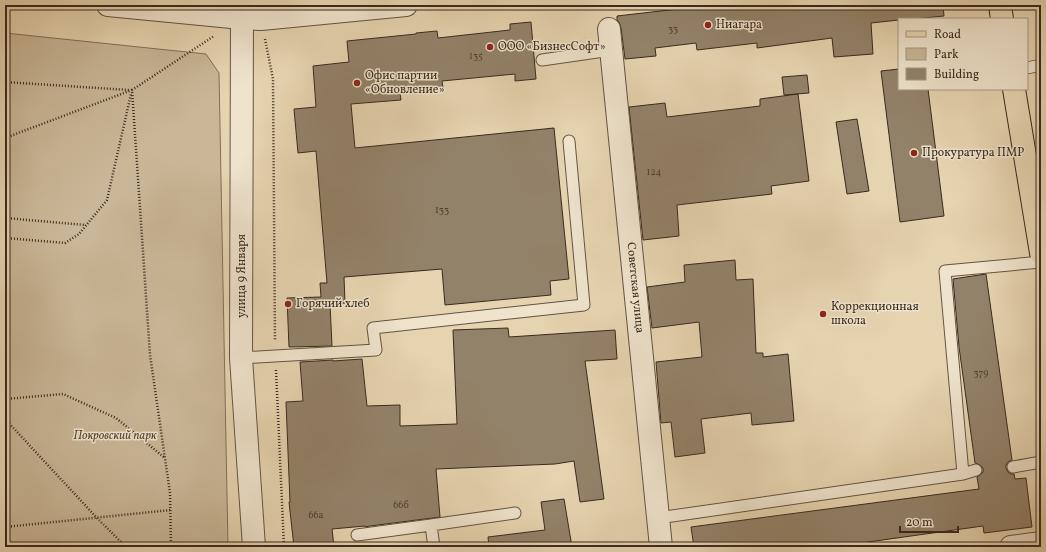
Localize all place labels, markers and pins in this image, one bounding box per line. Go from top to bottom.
place label: Ниагара [716,17,762,33]
marker: Ниагара [703,20,713,30]
place label: ООО «БизнесСофт» [498,39,606,55]
marker: ООО «БизнесСофт» [485,42,495,52]
place label: Офис партии «Обновление» [365,68,445,98]
marker: Офис партии «Обновление» [352,78,362,88]
place label: Прокуратура ПМР [922,145,1024,161]
marker: Прокуратура ПМР [909,148,919,158]
place label: Горячий хлеб [296,296,370,312]
marker: Горячий хлеб [283,299,293,309]
place label: Коррекционная школа [831,299,919,329]
marker: Коррекционная школа [818,309,828,319]

